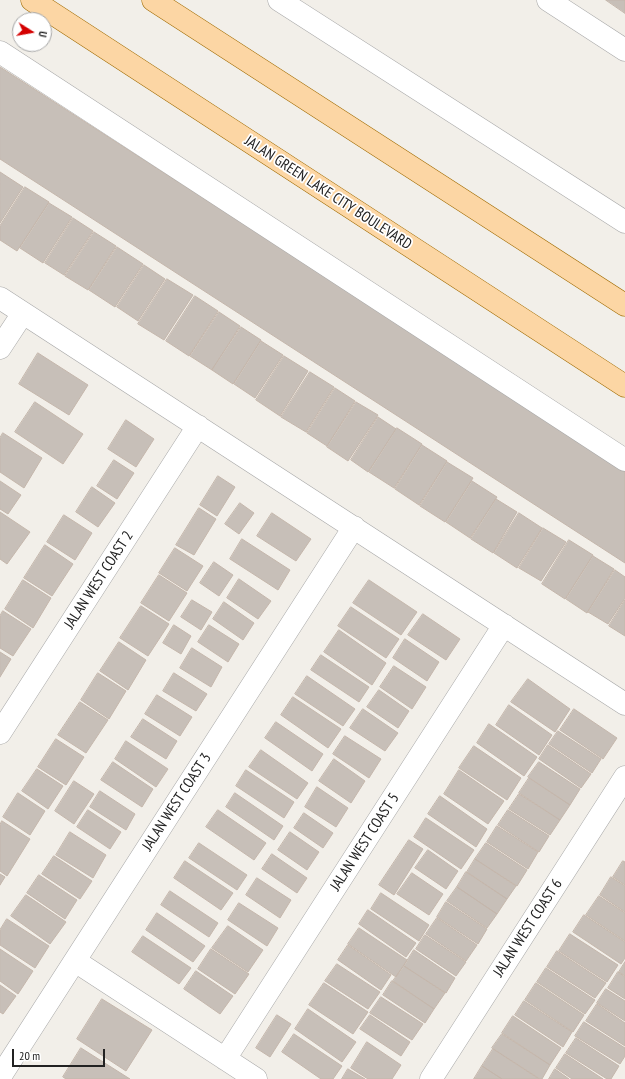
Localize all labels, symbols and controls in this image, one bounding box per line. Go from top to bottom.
north arrow [12,12,52,52]
text: U [35,30,50,38]
street label: JALAN GREEN LAKE CITY BOULEVARD [241,132,415,254]
street label: JALAN WEST COAST 2 [61,528,137,632]
street label: JALAN WEST COAST 3 [139,750,215,854]
street label: JALAN WEST COAST 5 [327,790,403,894]
street label: JALAN WEST COAST 6 [490,876,566,980]
scale bar [14,1041,107,1067]
text: 20 m [19,1048,40,1063]

